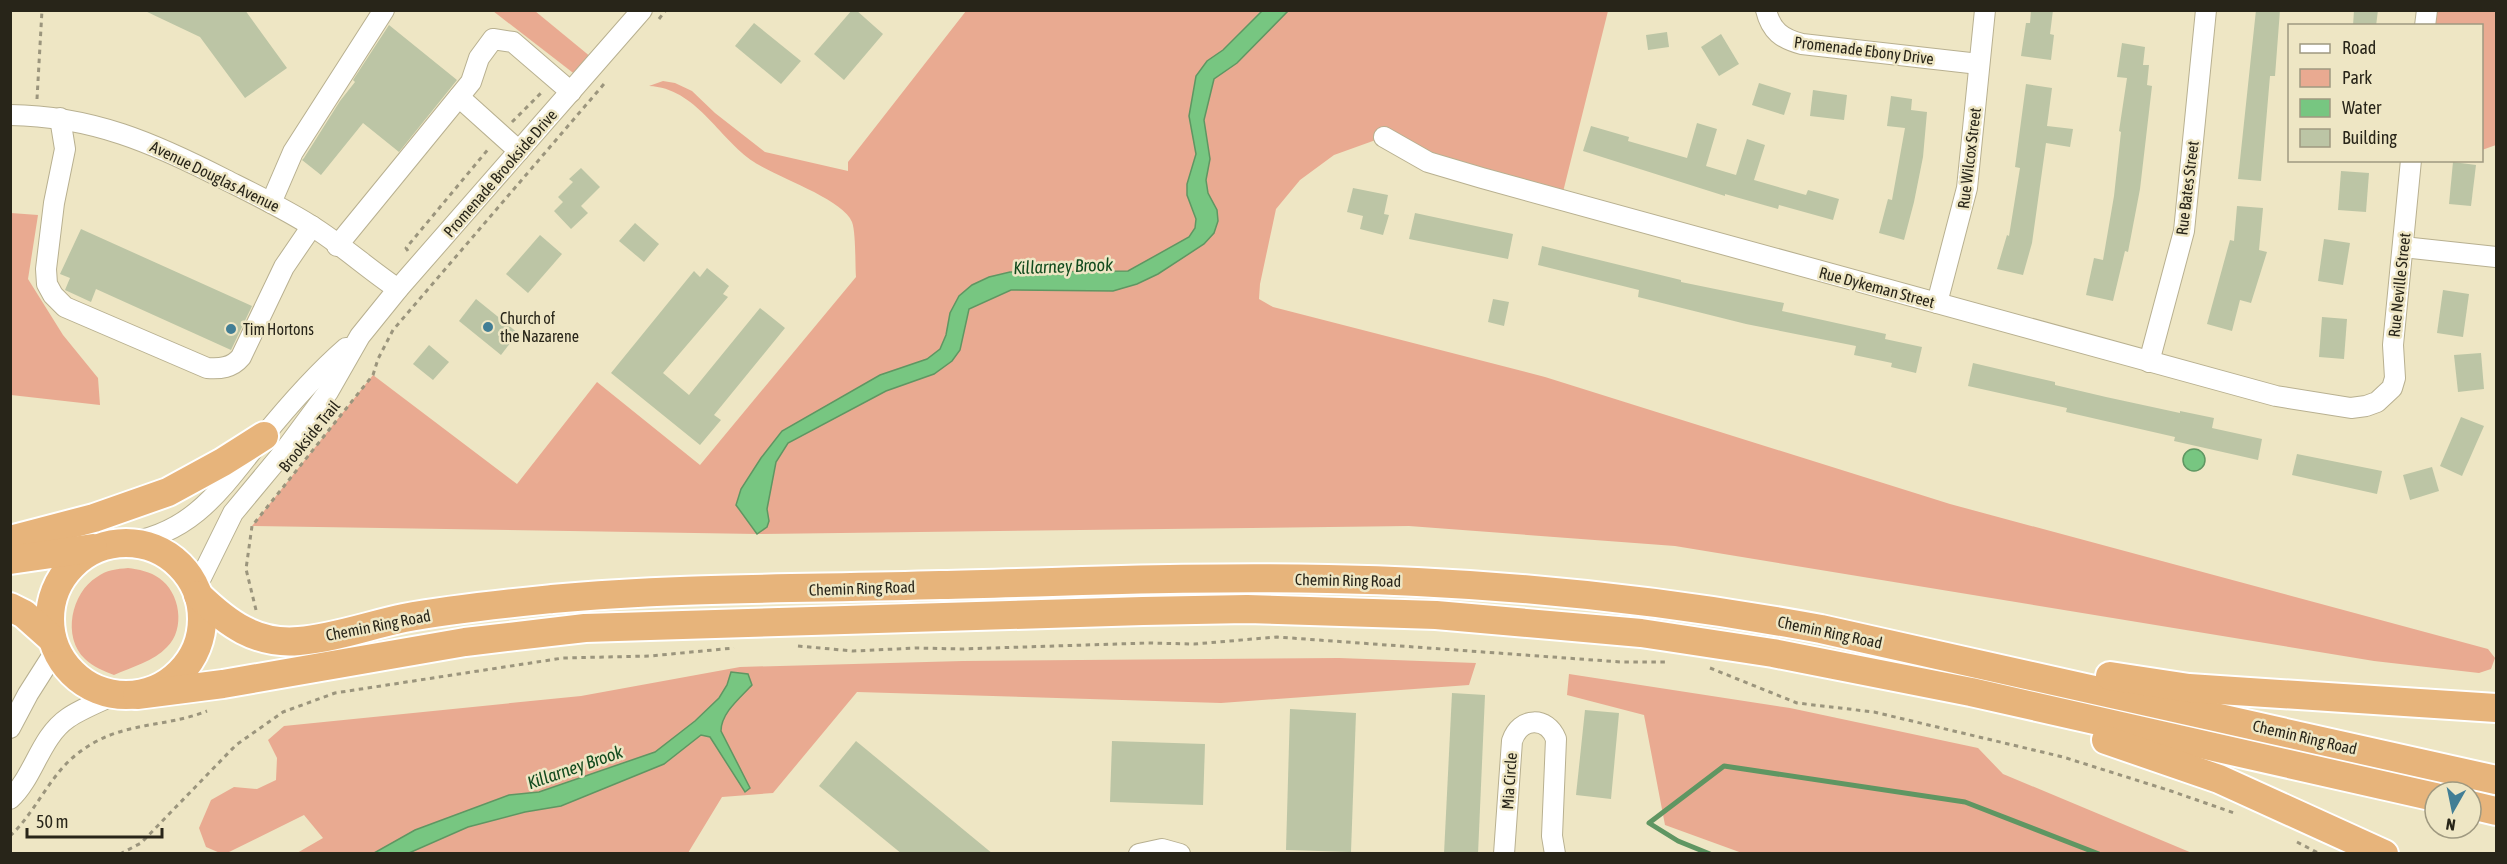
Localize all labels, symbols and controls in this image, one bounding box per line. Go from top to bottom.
legend [2288,24,2483,162]
street label: Promenade Ebony Drive [1793,32,1935,68]
text: Road [2342,37,2376,58]
text: Park [2342,67,2372,88]
text: Water [2342,97,2382,118]
street label: Promenade Brookside Drive [440,106,560,240]
street label: Rue Wilcox Street [1954,106,1984,210]
text: Building [2342,127,2397,148]
street label: Avenue Douglas Avenue [147,137,282,216]
street label: Rue Bates Street [2172,139,2202,236]
street label: Rue Neville Street [2385,232,2413,338]
water label: Killarney Brook [1013,254,1114,278]
street label: Rue Dykeman Street [1817,263,1937,312]
place label: Church of the Nazarene [500,309,579,345]
place label: Tim Hortons [243,320,314,338]
marker: Church of the Nazarene [481,320,495,334]
marker: Tim Hortons [224,322,238,336]
street label: Brookside Trail [275,396,344,475]
street label: Chemin Ring Road [1295,570,1401,591]
street label: Chemin Ring Road [808,577,916,600]
street label: Chemin Ring Road [324,606,432,645]
street label: Chemin Ring Road [1776,612,1884,653]
street label: Chemin Ring Road [2251,716,2359,759]
water label: Killarney Brook [524,740,627,793]
street label: Mia Circle [1498,752,1520,810]
north arrow [2423,780,2483,840]
scale bar [27,801,162,839]
text: 50 m [36,811,68,832]
text: N [2445,815,2457,834]

